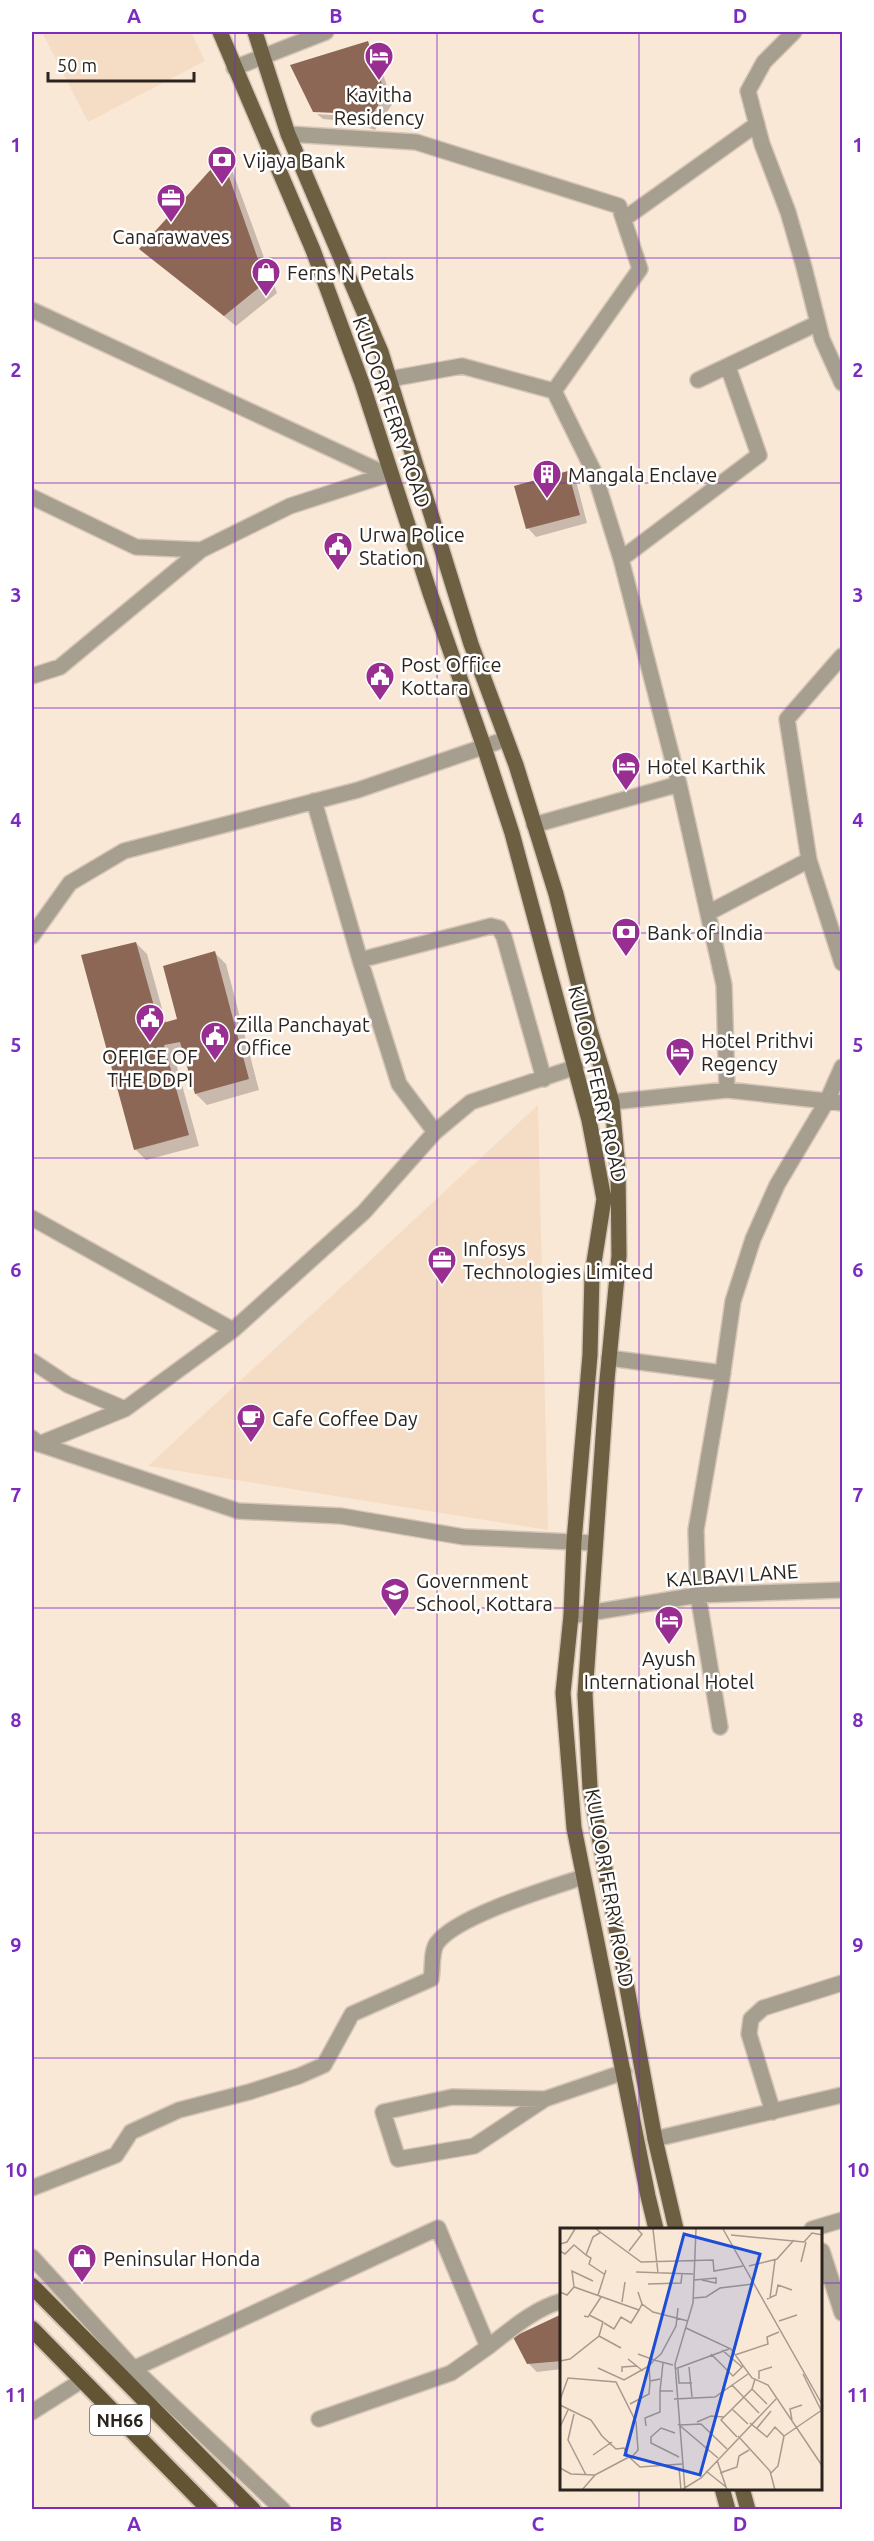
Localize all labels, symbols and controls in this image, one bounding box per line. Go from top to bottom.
text: A [127,4,141,27]
text: B [329,4,343,27]
text: C [532,4,545,27]
text: D [733,4,747,27]
hotel icon: Kavitha Residency [363,40,395,82]
scale bar [48,45,194,83]
text: 50 m [57,55,97,75]
place label: Kavitha Residency [334,83,425,129]
text: 1 [10,133,22,156]
text: 1 [852,133,864,156]
bank icon: Vijaya Bank [206,144,238,186]
place label: Vijaya Bank [243,149,345,172]
office icon: Canarawaves [155,182,187,224]
place label: Canarawaves [112,225,230,248]
shop icon: Ferns N Petals [250,256,282,298]
place label: Ferns N Petals [287,261,414,284]
street label: KULOOR FERRY ROAD [348,313,436,511]
text: 2 [10,358,22,381]
text: 2 [852,358,864,381]
building icon: Mangala Enclave [531,458,563,500]
place label: Mangala Enclave [568,463,717,486]
place label: Urwa Police Station [359,523,465,569]
public building icon: Urwa Police Station [322,530,354,572]
text: 3 [10,583,22,606]
text: 3 [852,583,864,606]
place label: Post Office Kottara [401,653,501,699]
public building icon: Post Office Kottara [364,660,396,702]
hotel icon: Hotel Karthik [610,750,642,792]
place label: Hotel Karthik [647,755,766,778]
text: 4 [10,808,22,831]
text: 4 [852,808,864,831]
bank icon: Bank of India [610,916,642,958]
place label: Bank of India [647,921,763,944]
street label: KULOOR FERRY ROAD [564,983,632,1185]
public building icon: OFFICE OF THE DDPI [134,1002,166,1044]
place label: Zilla Panchayat Office [236,1013,370,1059]
public building icon: Zilla Panchayat Office [199,1020,231,1062]
place label: Hotel Prithvi Regency [701,1029,814,1075]
text: 5 [10,1033,22,1056]
text: 5 [852,1033,864,1056]
hotel icon: Hotel Prithvi Regency [664,1036,696,1078]
place label: OFFICE OF THE DDPI [102,1045,198,1091]
place label: Infosys Technologies Limited [463,1237,653,1283]
office icon: Infosys Technologies Limited [426,1244,458,1286]
text: 6 [10,1258,22,1281]
text: 6 [852,1258,864,1281]
cafe icon: Cafe Coffee Day [235,1402,267,1444]
place label: Cafe Coffee Day [272,1407,418,1430]
text: 7 [10,1483,22,1506]
text: 7 [852,1483,864,1506]
street label: KALBAVI LANE [665,1559,799,1591]
place label: Government School, Kottara [416,1569,553,1615]
school or university icon: Government School, Kottara [379,1576,411,1618]
hotel icon: Ayush International Hotel [653,1604,685,1646]
place label: Ayush International Hotel [584,1647,754,1693]
text: 8 [10,1708,22,1731]
text: 8 [852,1708,864,1731]
street label: KULOOR FERRY ROAD [581,1787,639,1989]
text: 9 [10,1933,22,1956]
text: 9 [852,1933,864,1956]
text: 10 [5,2158,27,2181]
text: 10 [847,2158,869,2181]
inset map [560,2228,823,2490]
shop icon: Peninsular Honda [66,2242,98,2284]
place label: Peninsular Honda [103,2247,260,2270]
text: 11 [5,2383,27,2406]
text: 11 [847,2383,869,2406]
road number: NH66 [90,2405,150,2435]
text: A [127,2512,141,2535]
text: B [329,2512,343,2535]
text: C [532,2512,545,2535]
text: D [733,2512,747,2535]

